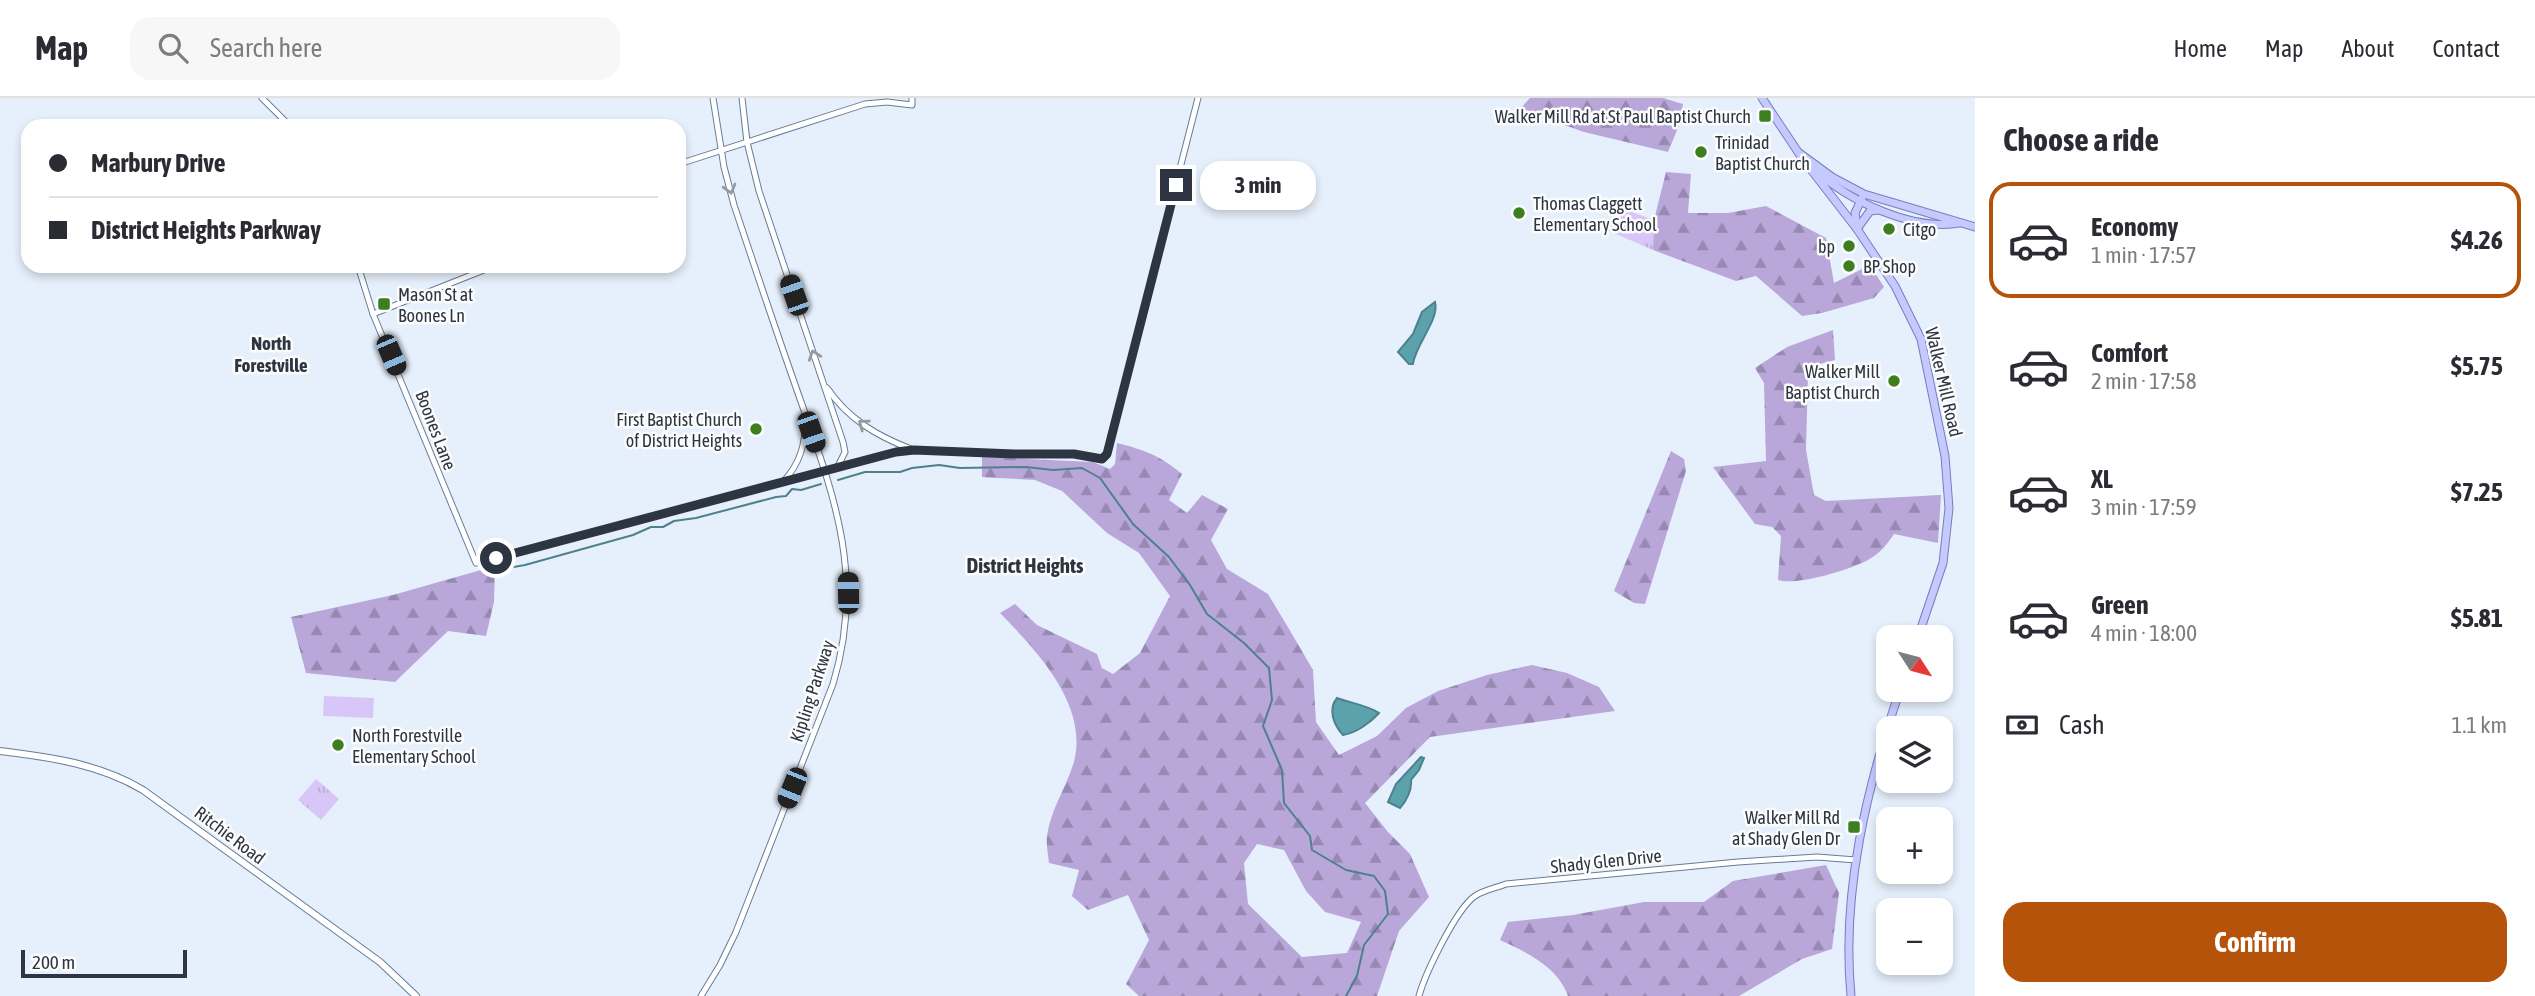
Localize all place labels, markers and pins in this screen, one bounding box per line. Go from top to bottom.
place label: Walker Mill Rd at St Paul Baptist Church [1495,106,1751,127]
marker: Walker Mill Rd at St Paul Baptist Church [1757,108,1773,124]
place label: Trinidad Baptist Church [1715,132,1810,174]
marker: Trinidad Baptist Church [1693,144,1709,160]
place label: Thomas Claggett Elementary School [1533,193,1657,235]
marker: Thomas Claggett Elementary School [1511,205,1527,221]
place label: Citgo [1903,219,1936,240]
marker: Citgo [1881,221,1897,237]
place label: bp [1818,236,1835,257]
marker: bp [1841,238,1857,254]
place label: BP Shop [1863,256,1916,277]
marker: BP Shop [1841,258,1857,274]
place label: Mason St at Boones Ln [398,284,473,326]
marker: Mason St at Boones Ln [376,296,392,312]
place label: Walker Mill Baptist Church [1785,361,1880,403]
marker: Walker Mill Baptist Church [1886,373,1902,389]
place label: First Baptist Church of District Heights [616,409,742,451]
marker: First Baptist Church of District Heights [748,421,764,437]
place label: North Forestville Elementary School [352,725,476,767]
marker: North Forestville Elementary School [330,737,346,753]
place label: Walker Mill Rd at Shady Glen Dr [1732,807,1841,849]
marker: Walker Mill Rd at Shady Glen Dr [1846,819,1862,835]

